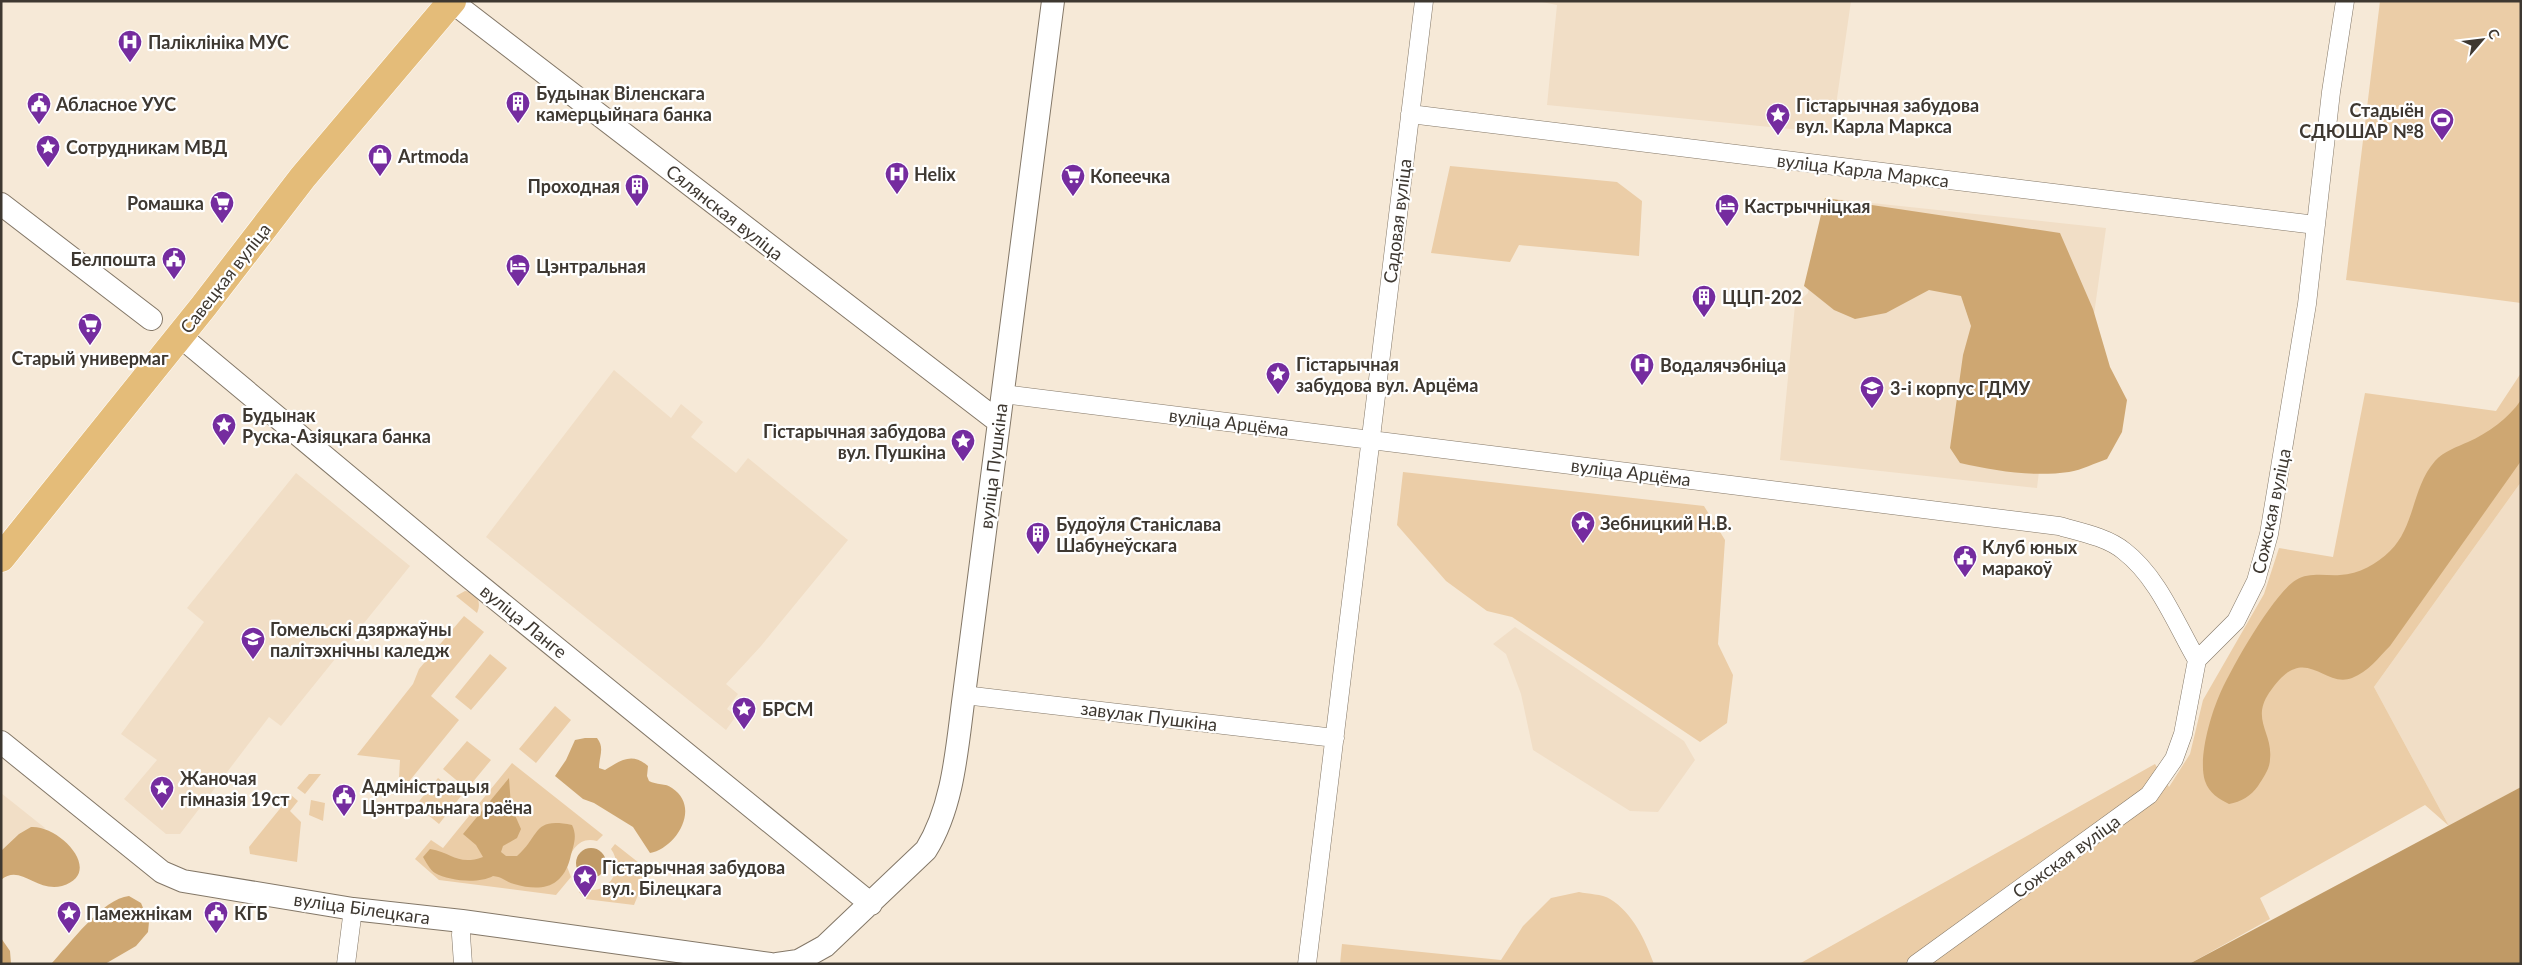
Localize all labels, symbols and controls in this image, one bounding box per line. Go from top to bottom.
north arrow [2457,15,2507,65]
text: С [2484,26,2504,42]
hospital icon: Паліклініка МУС [117,29,143,63]
place label: Паліклініка МУС [148,31,289,53]
place label: Будынак Віленскага камерцыйнага банка [536,82,712,125]
building icon: Будынак Віленскага камерцыйнага банка [505,90,531,124]
public building icon: Абласное УУС [26,91,52,125]
place label: Абласное УУС [55,93,176,115]
place label: Гістарычная забудова вул. Карла Маркса [1796,94,1979,137]
place label: Стадыён СДЮШАР №8 [2299,99,2424,142]
place icon: Гістарычная забудова вул. Карла Маркса [1765,102,1791,136]
sports icon: Стадыён СДЮШАР №8 [2429,107,2455,141]
place icon: Сотрудникам МВД [35,134,61,168]
place label: Сотрудникам МВД [66,136,228,158]
shop icon: Artmoda [367,143,393,177]
place label: Artmoda [397,145,469,167]
street label: вуліца Карла Маркса [1776,149,1950,191]
street label: Садовая вуліца [1378,157,1416,285]
street label: Сялянская вуліца [662,159,788,265]
hospital icon: Helix [884,161,910,195]
place label: Helix [914,163,956,185]
supermarket icon: Копеечка [1060,163,1086,197]
place label: Копеечка [1090,165,1170,187]
building icon: Проходная [624,173,650,207]
place label: Проходная [528,175,620,197]
supermarket icon: Ромашка [209,190,235,224]
place label: Ромашка [127,192,204,214]
hotel icon: Кастрычніцкая [1714,193,1740,227]
place label: Кастрычніцкая [1744,195,1871,217]
street label: Савецкая вуліца [175,218,275,338]
public building icon: Белпошта [161,246,187,280]
place label: Белпошта [70,248,156,270]
hotel icon: Цэнтральная [505,253,531,287]
place label: Цэнтральная [536,255,646,277]
building icon: ЦЦП-202 [1691,284,1717,318]
place label: ЦЦП-202 [1722,286,1802,308]
supermarket icon: Старый универмаг [77,312,103,346]
place label: Старый универмаг [12,347,169,369]
hospital icon: Водалячэбніца [1629,352,1655,386]
place label: Гістарычная забудова вул. Арцёма [1296,353,1478,396]
place label: Водалячэбніца [1660,354,1786,376]
place icon: Гістарычная забудова вул. Арцёма [1265,361,1291,395]
school or university icon: 3-і корпус ГДМУ [1859,375,1885,409]
place label: 3-і корпус ГДМУ [1890,377,2031,399]
street label: вуліца Пушкіна [974,402,1012,530]
place label: Будынак Руска-Азіяцкага банка [242,404,431,447]
street label: вуліца Арцёма [1168,404,1290,440]
place icon: Будынак Руска-Азіяцкага банка [211,412,237,446]
place label: Гістарычная забудова вул. Пушкіна [763,420,946,463]
place icon: Гістарычная забудова вул. Пушкіна [950,428,976,462]
street label: Сожская вуліца [2247,446,2295,576]
street label: вуліца Арцёма [1570,454,1692,490]
place icon: Зебницкий Н.В. [1570,510,1596,544]
place label: Зебницкий Н.В. [1600,512,1732,534]
place label: Будоўля Станіслава Шабунеўскага [1056,513,1221,556]
building icon: Будоўля Станіслава Шабунеўскага [1025,521,1051,555]
place label: Клуб юных маракоў [1982,536,2078,579]
public building icon: Клуб юных маракоў [1952,544,1978,578]
street label: вуліца Ланге [476,579,572,663]
place label: Гомельскі дзяржаўны палітэхнічны каледж [270,618,452,661]
school or university icon: Гомельскі дзяржаўны палітэхнічны каледж [240,626,266,660]
place icon: БРСМ [731,696,757,730]
street label: завулак Пушкіна [1079,697,1219,735]
place label: БРСМ [762,698,813,720]
place label: Жаночая гімназія 19ст [180,767,290,810]
place icon: Жаночая гімназія 19ст [149,775,175,809]
place label: Адміністрацыя Цэнтральнага раёна [361,775,532,818]
public building icon: Адміністрацыя Цэнтральнага раёна [331,783,357,817]
street label: Сожская вуліца [2008,810,2124,902]
place label: Гістарычная забудова вул. Білецкага [602,856,785,899]
place icon: Гістарычная забудова вул. Білецкага [572,864,598,898]
street label: вуліца Білецкага [292,888,432,928]
place icon: Памежнікам [56,900,82,934]
public building icon: КГБ [203,900,229,934]
place label: Памежнікам [86,902,192,924]
place label: КГБ [234,902,268,924]

